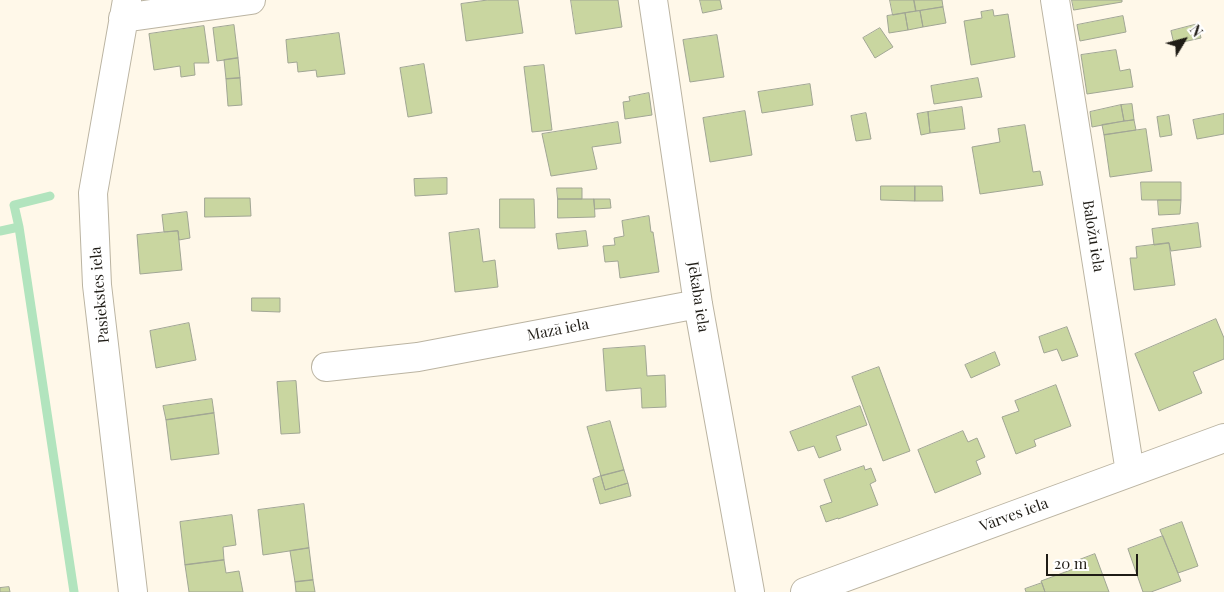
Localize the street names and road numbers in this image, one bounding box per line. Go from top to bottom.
street label: Baložu iela [1078,199,1108,273]
street label: Pasiekstes iela [87,246,113,344]
street label: Jēkaba iela [684,260,712,334]
street label: Mazā iela [526,315,590,345]
street label: Vārves iela [977,494,1051,536]

